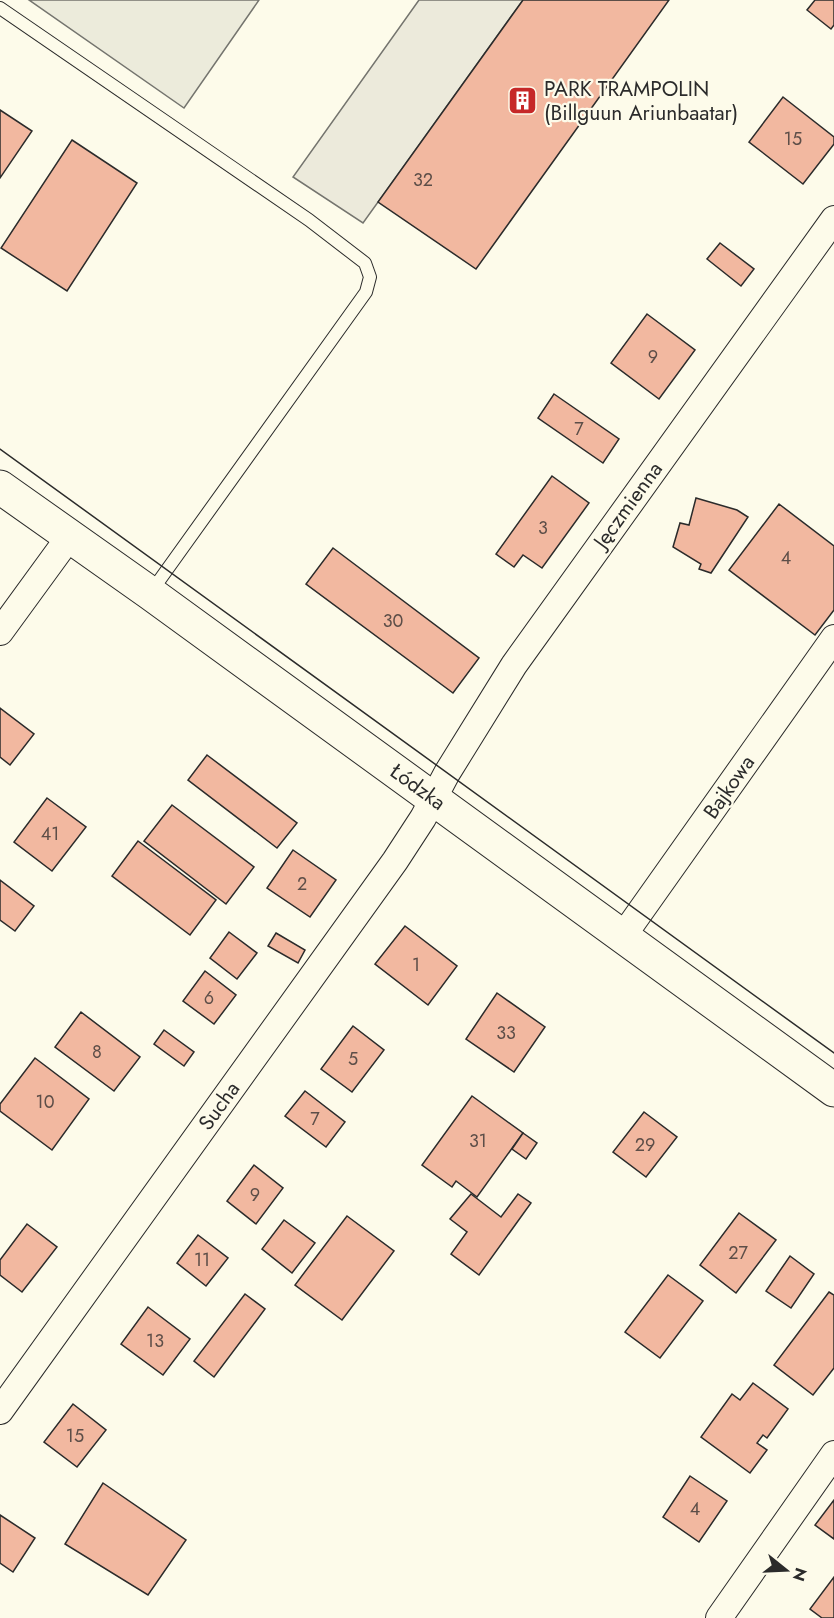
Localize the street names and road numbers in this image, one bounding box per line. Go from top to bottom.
street label: Jęczmienna [585,456,670,557]
street label: Bajkowa [696,749,762,825]
street label: Łódzka [383,756,452,817]
street label: Sucha [191,1075,247,1137]

